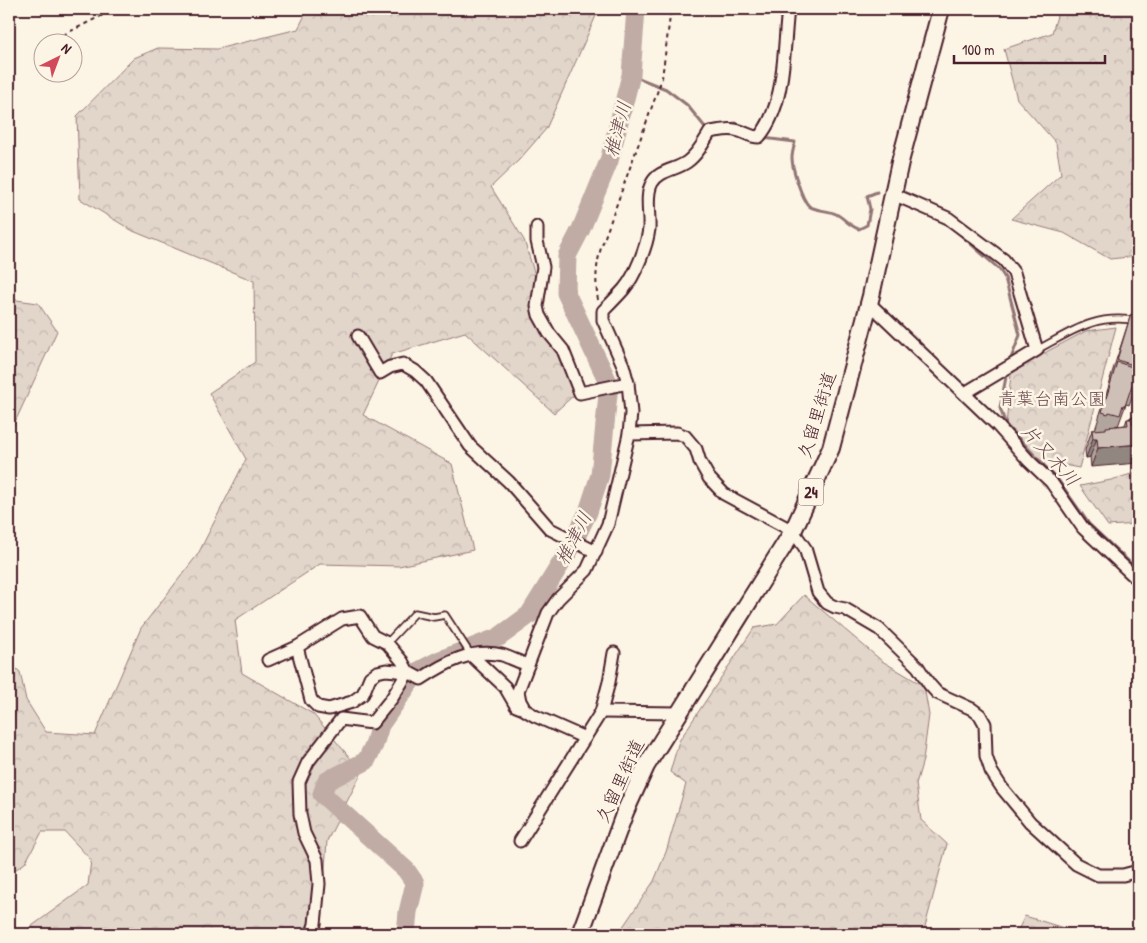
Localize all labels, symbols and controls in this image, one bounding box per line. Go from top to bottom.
north arrow [32,32,82,82]
scale bar [954,32,1106,64]
text: N [58,38,77,58]
text: 100 m [962,39,995,60]
water label: 椎津川 [597,98,637,160]
street label: 久留里街道 [791,368,842,462]
park label: 青葉台南公園 [998,386,1106,411]
water label: 片又木川 [1016,418,1086,492]
road number: 24 [798,478,824,506]
water label: 椎津川 [548,507,598,569]
street label: 久留里街道 [589,735,650,827]

